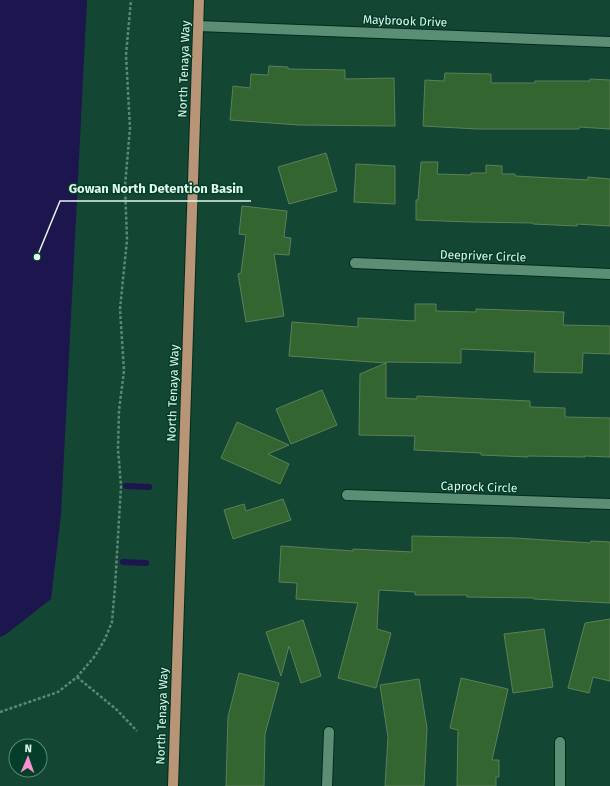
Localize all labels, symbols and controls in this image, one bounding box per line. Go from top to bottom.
street label: Maybrook Drive [363,13,447,29]
street label: North Tenaya Way [175,20,193,118]
callout: Gowan North Detention Basin [60,176,251,201]
text: Gowan North Detention Basin [69,181,243,196]
street label: Deepriver Circle [440,247,526,265]
street label: North Tenaya Way [164,344,182,442]
street label: Caprock Circle [440,479,518,495]
street label: North Tenaya Way [153,667,171,765]
north arrow [8,738,48,778]
text: N [24,742,32,755]

